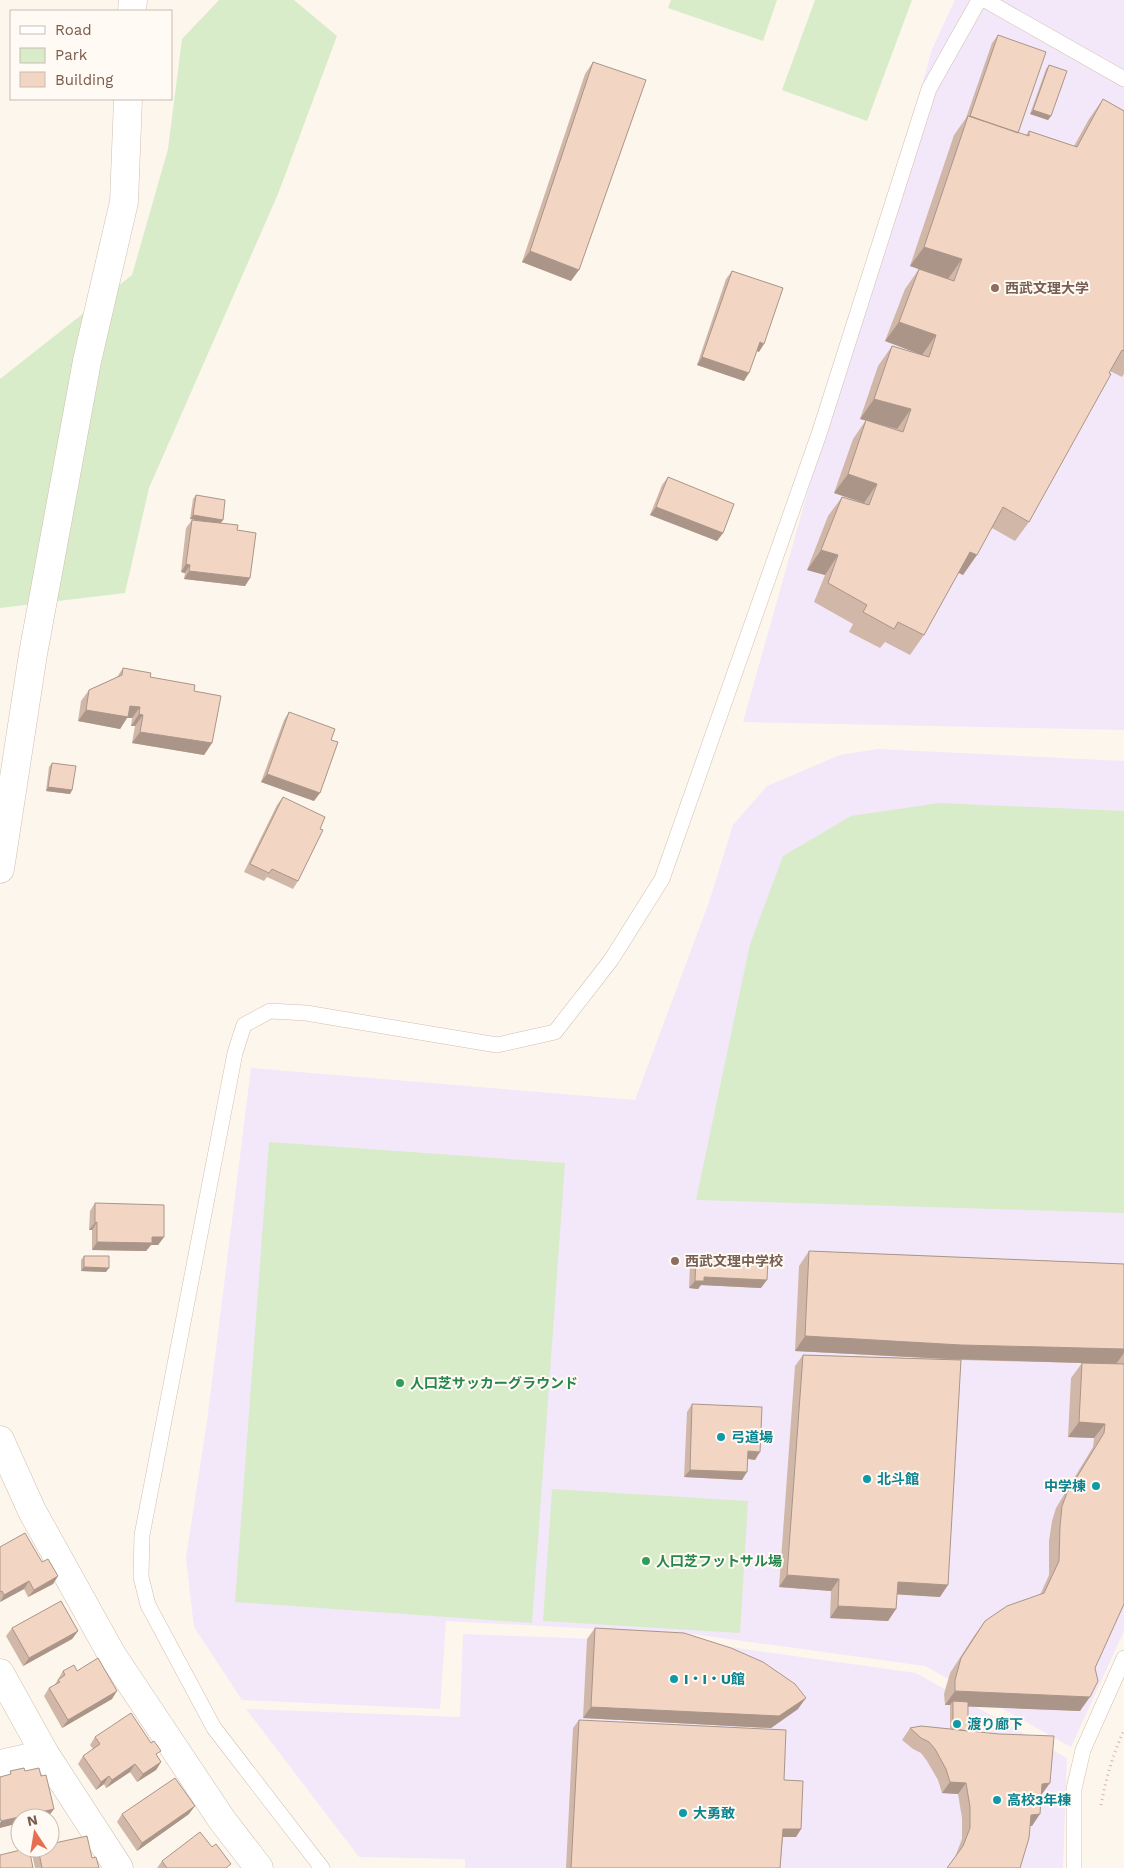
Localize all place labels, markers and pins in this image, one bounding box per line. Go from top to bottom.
place label: 西武文理大学 [1005,280,1089,296]
marker: 西武文理大学 [989,282,1001,294]
place label: 西武文理中学校 [685,1253,783,1269]
marker: 西武文理中学校 [669,1255,681,1267]
place label: 人口芝サッカーグラウンド [410,1375,578,1391]
marker: 人口芝サッカーグラウンド [394,1377,406,1389]
place label: 弓道場 [731,1429,773,1445]
marker: 弓道場 [715,1431,727,1443]
place label: 北斗館 [877,1471,919,1487]
marker: 北斗館 [861,1473,873,1485]
place label: 中学棟 [1044,1478,1086,1494]
marker: 中学棟 [1090,1480,1102,1492]
place label: 人口芝フットサル場 [656,1553,782,1569]
marker: 人口芝フットサル場 [640,1555,652,1567]
place label: I・I・U館 [684,1671,745,1687]
marker: I・I・U館 [668,1673,680,1685]
place label: 渡り廊下 [967,1716,1023,1732]
marker: 渡り廊下 [951,1718,963,1730]
place label: 高校3年棟 [1007,1792,1071,1808]
marker: 高校3年棟 [991,1794,1003,1806]
place label: 大勇敢 [693,1805,735,1821]
marker: 大勇敢 [677,1807,689,1819]

